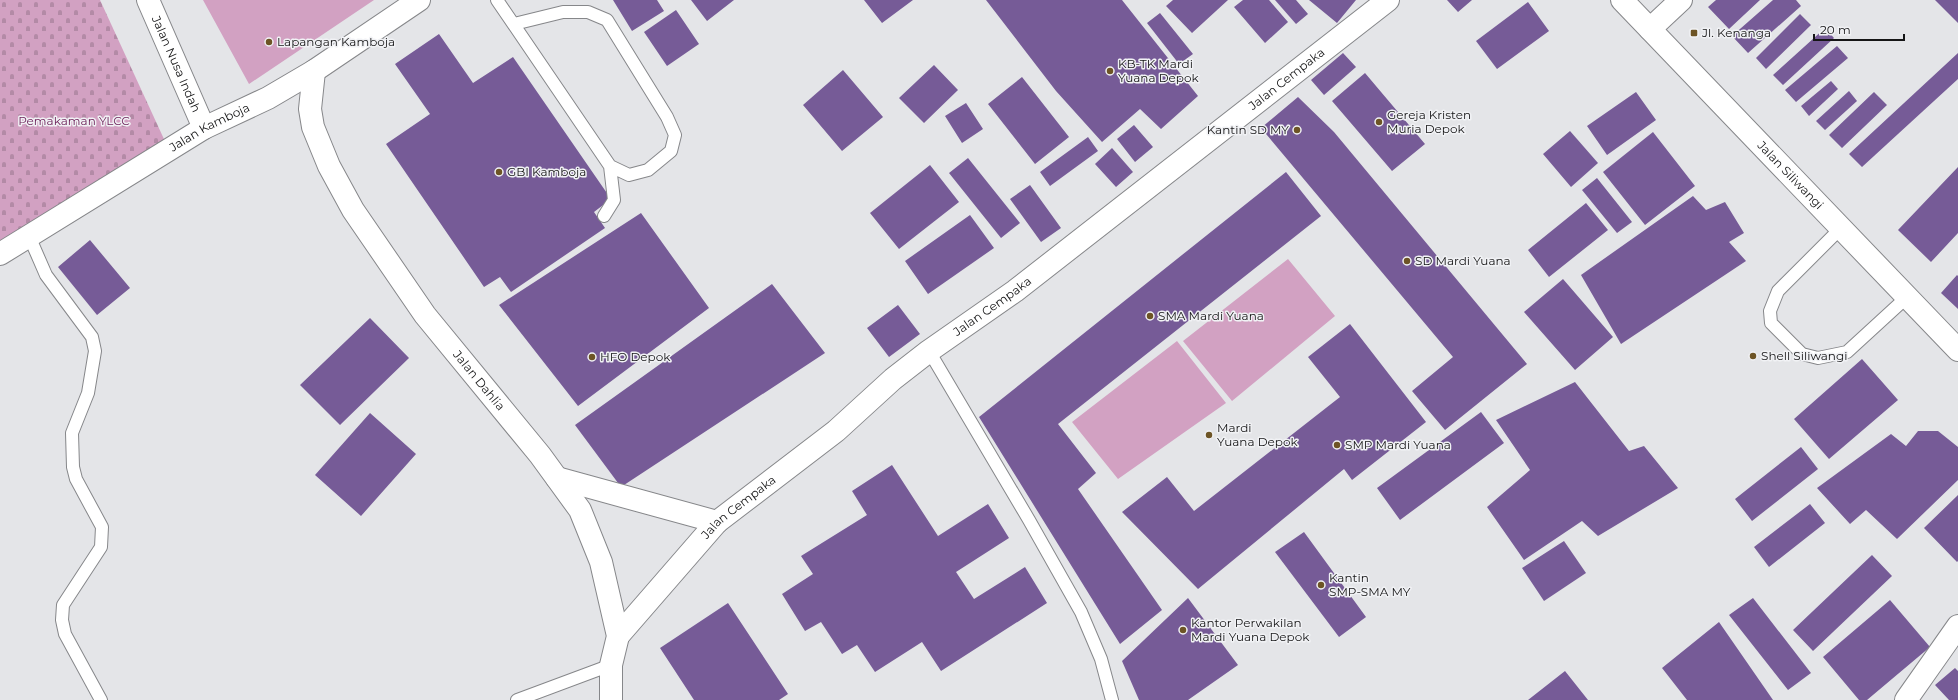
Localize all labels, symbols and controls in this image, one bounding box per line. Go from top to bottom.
street label: Jalan Nusa Indah [148,12,204,114]
scale bar [1814,16,1904,42]
text: 20 m [1820,22,1851,37]
place label: Jl. Kenanga [1701,25,1771,40]
marker: Jl. Kenanga [1689,28,1699,38]
place label: Lapangan Kamboja [277,34,395,49]
marker: Lapangan Kamboja [264,37,274,47]
street label: Jalan Cempaka [1245,44,1327,114]
place label: KB-TK Mardi Yuana Depok [1118,56,1200,85]
marker: KB-TK Mardi Yuana Depok [1105,66,1115,76]
street label: Jalan Kamboja [166,100,252,155]
place label: Gereja Kristen Muria Depok [1387,107,1471,136]
park label: Pemakaman YLCC [18,113,130,128]
marker: Gereja Kristen Muria Depok [1374,117,1384,127]
place label: Kantin SD MY [1207,122,1289,137]
marker: Kantin SD MY [1292,125,1302,135]
street label: Jalan Siliwangi [1754,137,1827,212]
place label: GBI Kamboja [507,164,586,179]
marker: GBI Kamboja [494,167,504,177]
place label: SD Mardi Yuana [1415,253,1511,268]
marker: SD Mardi Yuana [1402,256,1412,266]
street label: Jalan Cempaka [949,273,1034,339]
place label: SMA Mardi Yuana [1158,308,1264,323]
marker: SMA Mardi Yuana [1145,311,1155,321]
street label: Jalan Dahlia [450,346,508,413]
place label: Shell Siliwangi [1761,348,1847,363]
place label: HFO Depok [600,349,671,364]
marker: Shell Siliwangi [1748,351,1758,361]
marker: HFO Depok [587,352,597,362]
place label: Mardi Yuana Depok [1217,420,1299,449]
marker: Mardi Yuana Depok [1204,430,1214,440]
place label: SMP Mardi Yuana [1345,437,1451,452]
marker: SMP Mardi Yuana [1332,440,1342,450]
street label: Jalan Cempaka [697,472,779,543]
place label: Kantin SMP-SMA MY [1329,570,1411,599]
marker: Kantin SMP-SMA MY [1316,580,1326,590]
place label: Kantor Perwakilan Mardi Yuana Depok [1191,615,1310,644]
marker: Kantor Perwakilan Mardi Yuana Depok [1178,625,1188,635]

